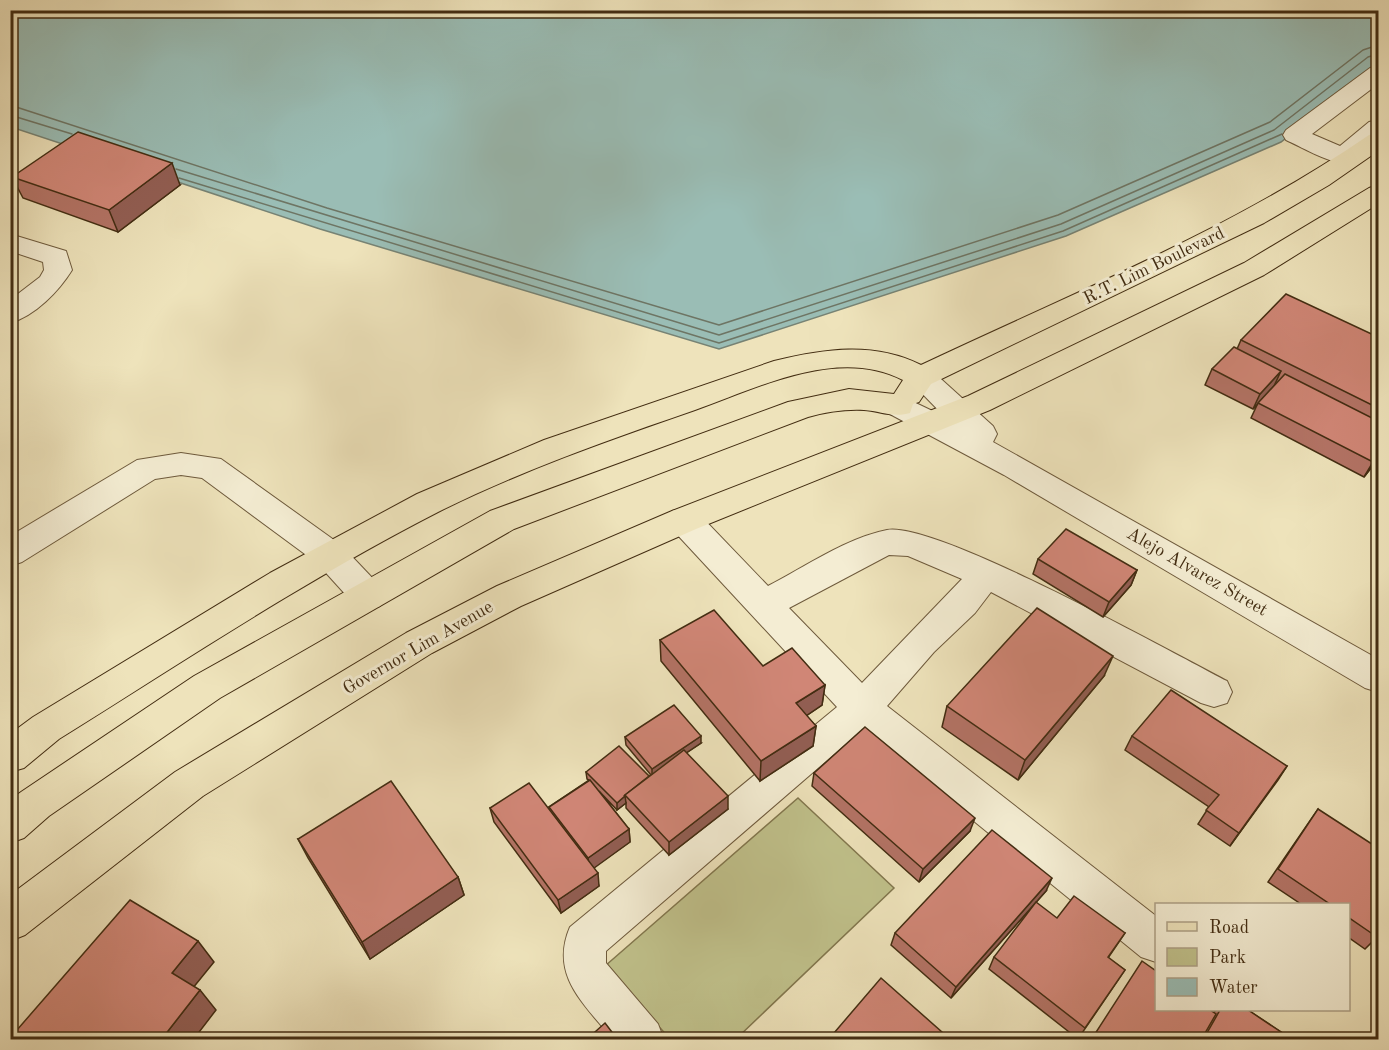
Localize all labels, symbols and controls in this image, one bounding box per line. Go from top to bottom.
street label: R.T. Lim Boulevard [1081,224,1227,308]
street label: Alejo Alvarez Street [1123,524,1271,620]
street label: Governor Lim Avenue [340,598,496,698]
legend [1155,903,1350,1011]
text: Road [1209,919,1249,937]
text: Park [1209,949,1246,967]
text: Water [1209,979,1258,997]

